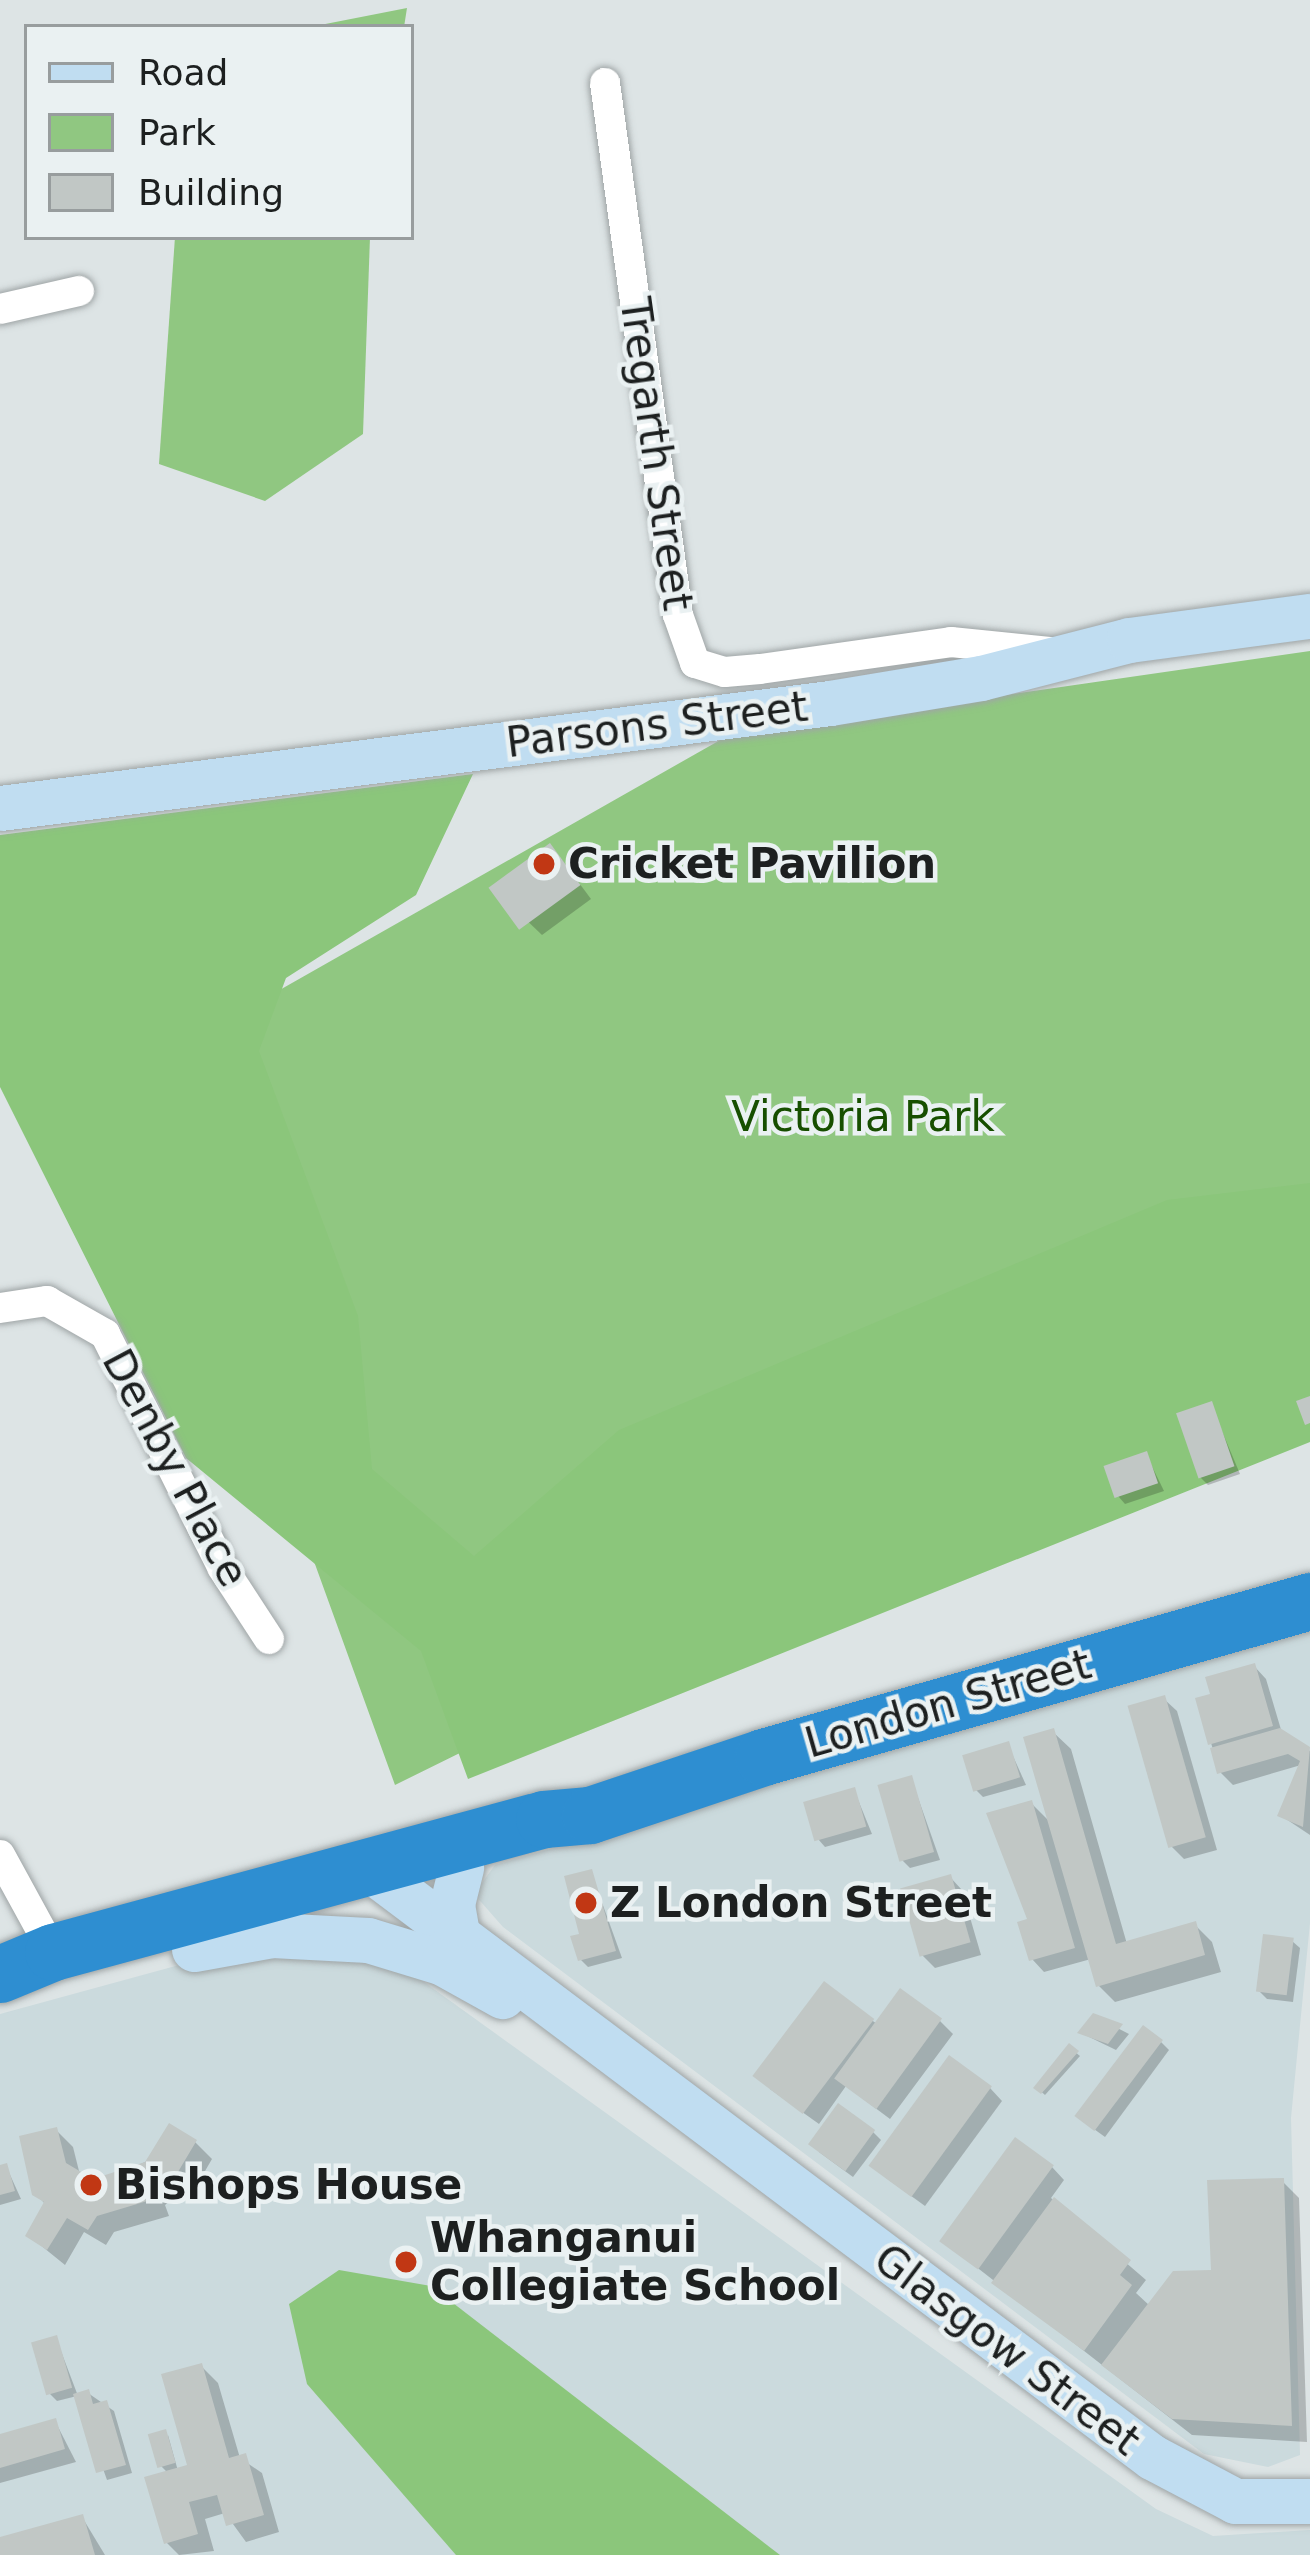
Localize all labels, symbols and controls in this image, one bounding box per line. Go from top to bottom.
legend [24,24,414,240]
text: Road [138,52,228,93]
text: Park [138,112,216,153]
text: Building [138,172,284,213]
street label: Tregarth Street [609,294,703,614]
street label: Parsons Street [503,681,811,769]
place label: Cricket Pavilion [568,839,936,889]
marker: Cricket Pavilion [531,851,557,877]
park label: Victoria Park [731,1092,995,1142]
street label: Denby Place [91,1341,259,1595]
street label: London Street [799,1639,1097,1769]
place label: Z London Street [610,1878,992,1928]
marker: Z London Street [573,1890,599,1916]
place label: Bishops House [115,2160,462,2210]
marker: Bishops House [78,2172,104,2198]
place label: Whanganui Collegiate School [430,2213,840,2312]
street label: Glasgow Street [864,2234,1150,2466]
marker: Whanganui Collegiate School [393,2249,419,2275]

